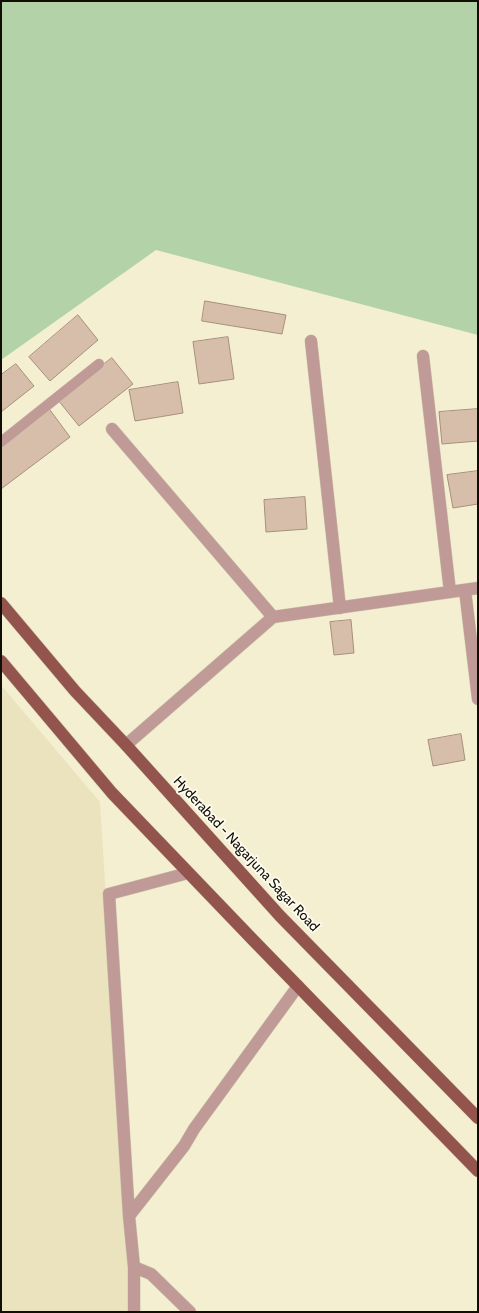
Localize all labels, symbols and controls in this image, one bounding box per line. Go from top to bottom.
street label: Hyderabad - Nagarjuna Sagar Road [170,773,322,935]

